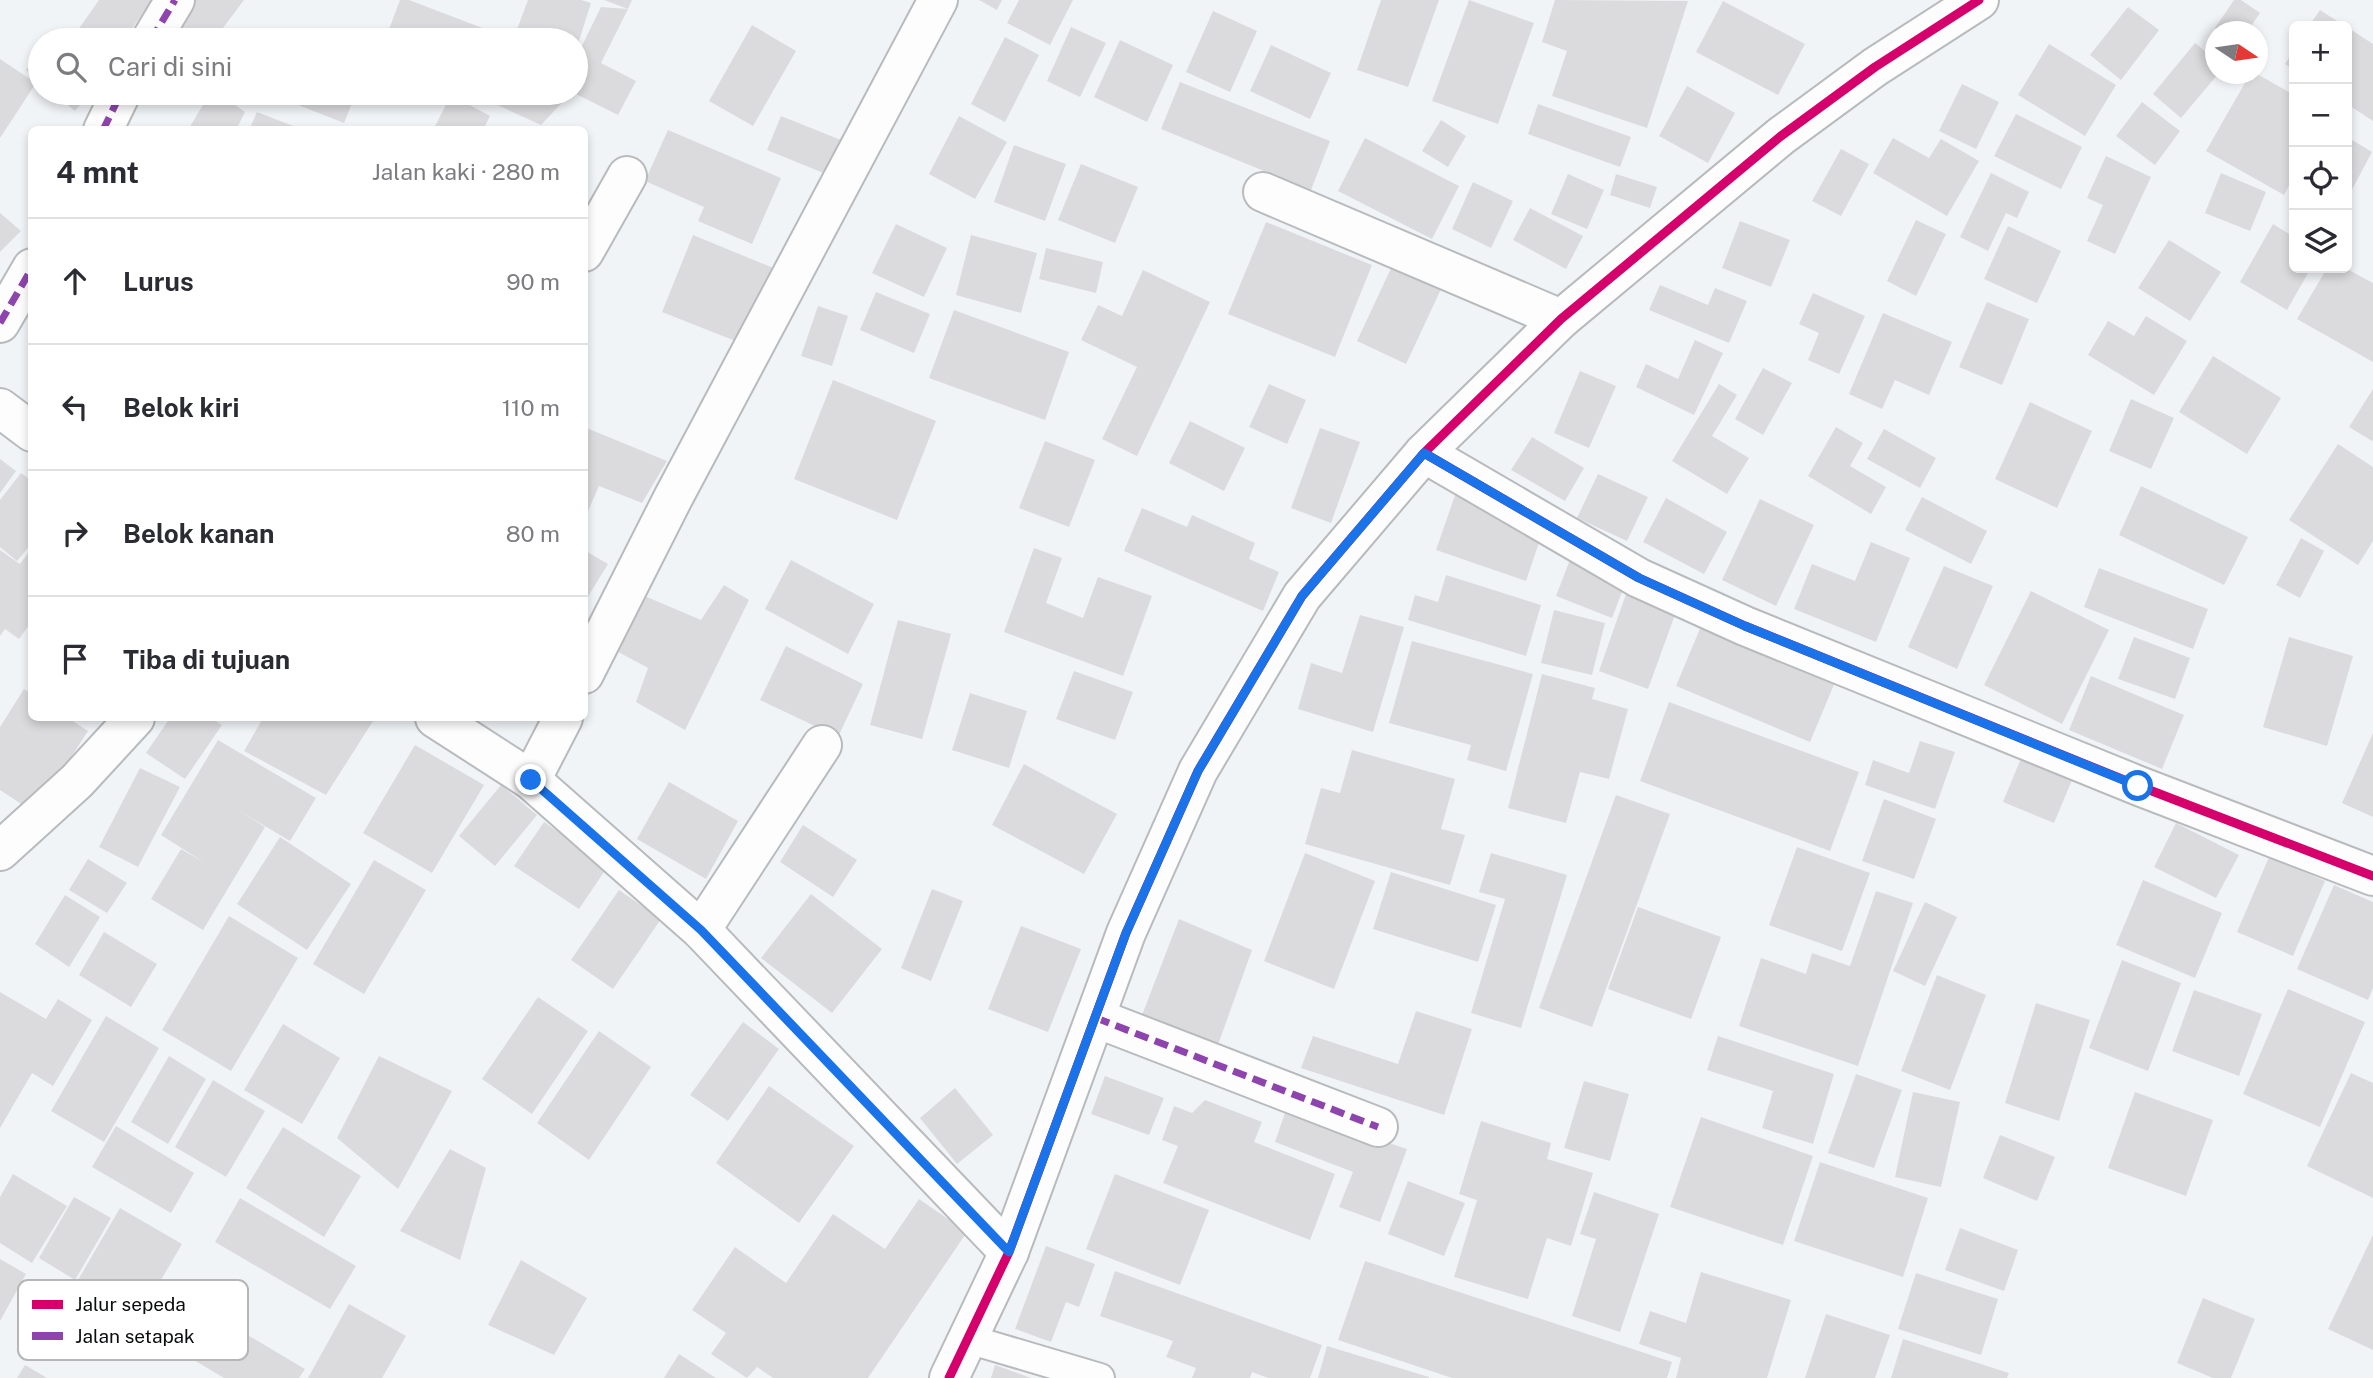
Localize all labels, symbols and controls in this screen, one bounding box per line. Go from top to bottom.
north arrow [2205,21,2268,84]
map controls [2289,21,2352,273]
button: + [2289,21,2352,84]
search box [28,28,588,105]
icon: search [52,48,90,86]
text: Cari di sini [108,51,232,82]
button: − [2289,84,2352,147]
button: locate [2289,147,2352,210]
text: 4 mnt [56,154,139,190]
text: Jalan kaki · 280 m [372,158,560,185]
button: layers [2289,210,2352,273]
icon: ahead [56,262,94,300]
text: Lurus [123,266,194,297]
text: 90 m [506,268,560,295]
icon: left [56,388,94,426]
text: Belok kiri [123,392,239,423]
text: 110 m [502,394,560,421]
icon: right [56,514,94,552]
text: Belok kanan [123,518,274,549]
text: 80 m [506,520,560,547]
icon: arrive [56,640,94,678]
text: Tiba di tujuan [123,644,290,675]
route end [515,764,546,795]
route start [2122,770,2153,801]
legend [18,1280,248,1360]
text: Jalur sepeda [75,1293,186,1315]
text: Jalan setapak [75,1325,195,1347]

